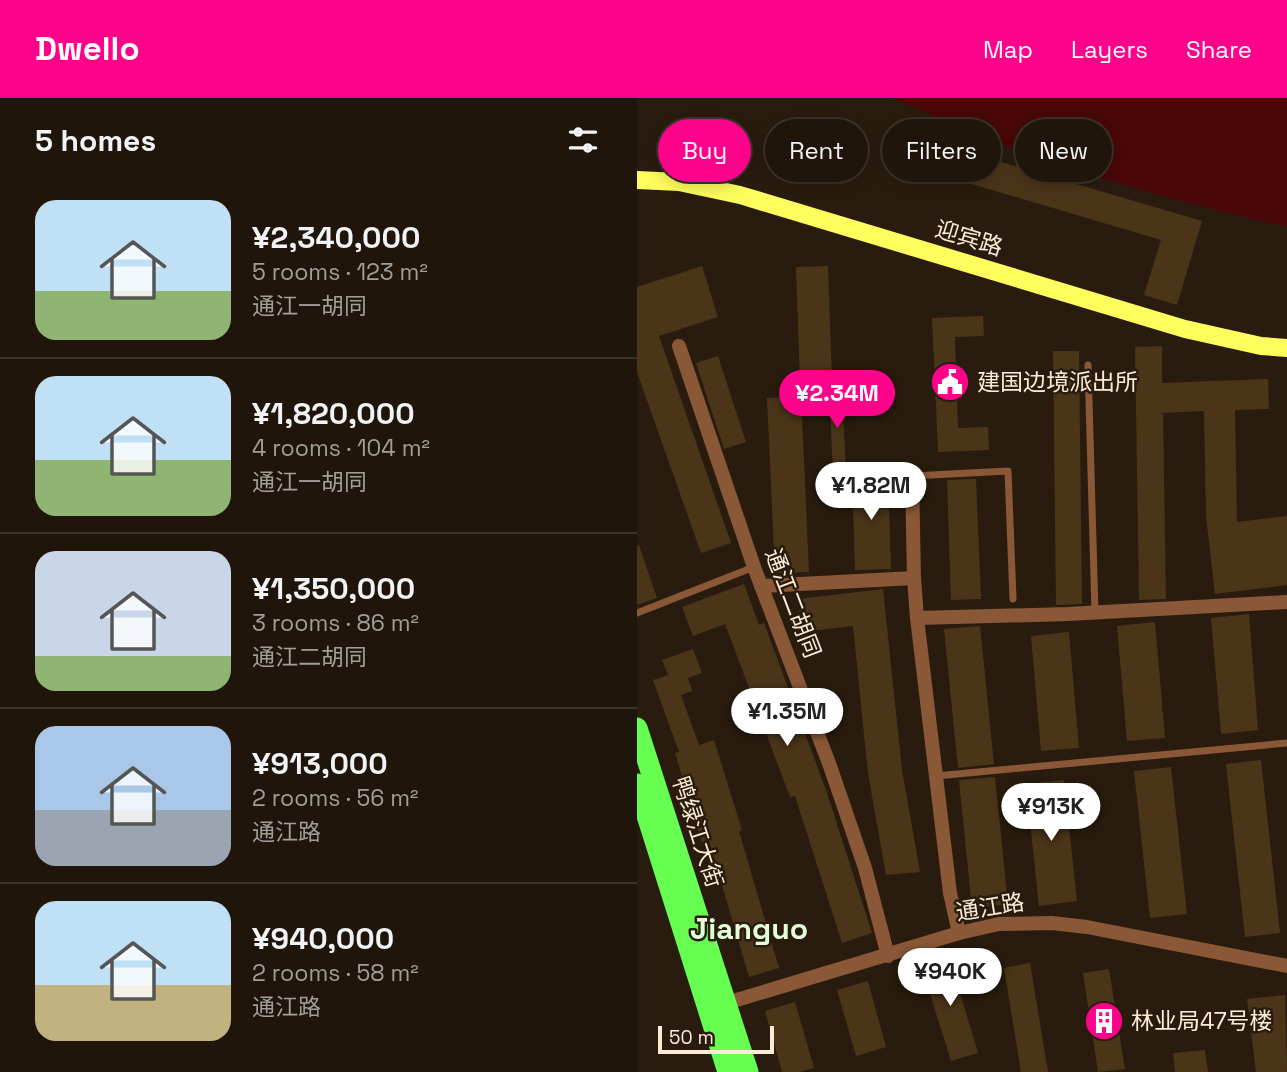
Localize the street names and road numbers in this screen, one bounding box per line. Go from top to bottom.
street label: 迎宾路 [932,214,1006,262]
street label: 通江二胡同 [758,544,828,662]
street label: 鸭绿江大街 [666,773,730,891]
street label: 通江路 [954,887,1026,927]

